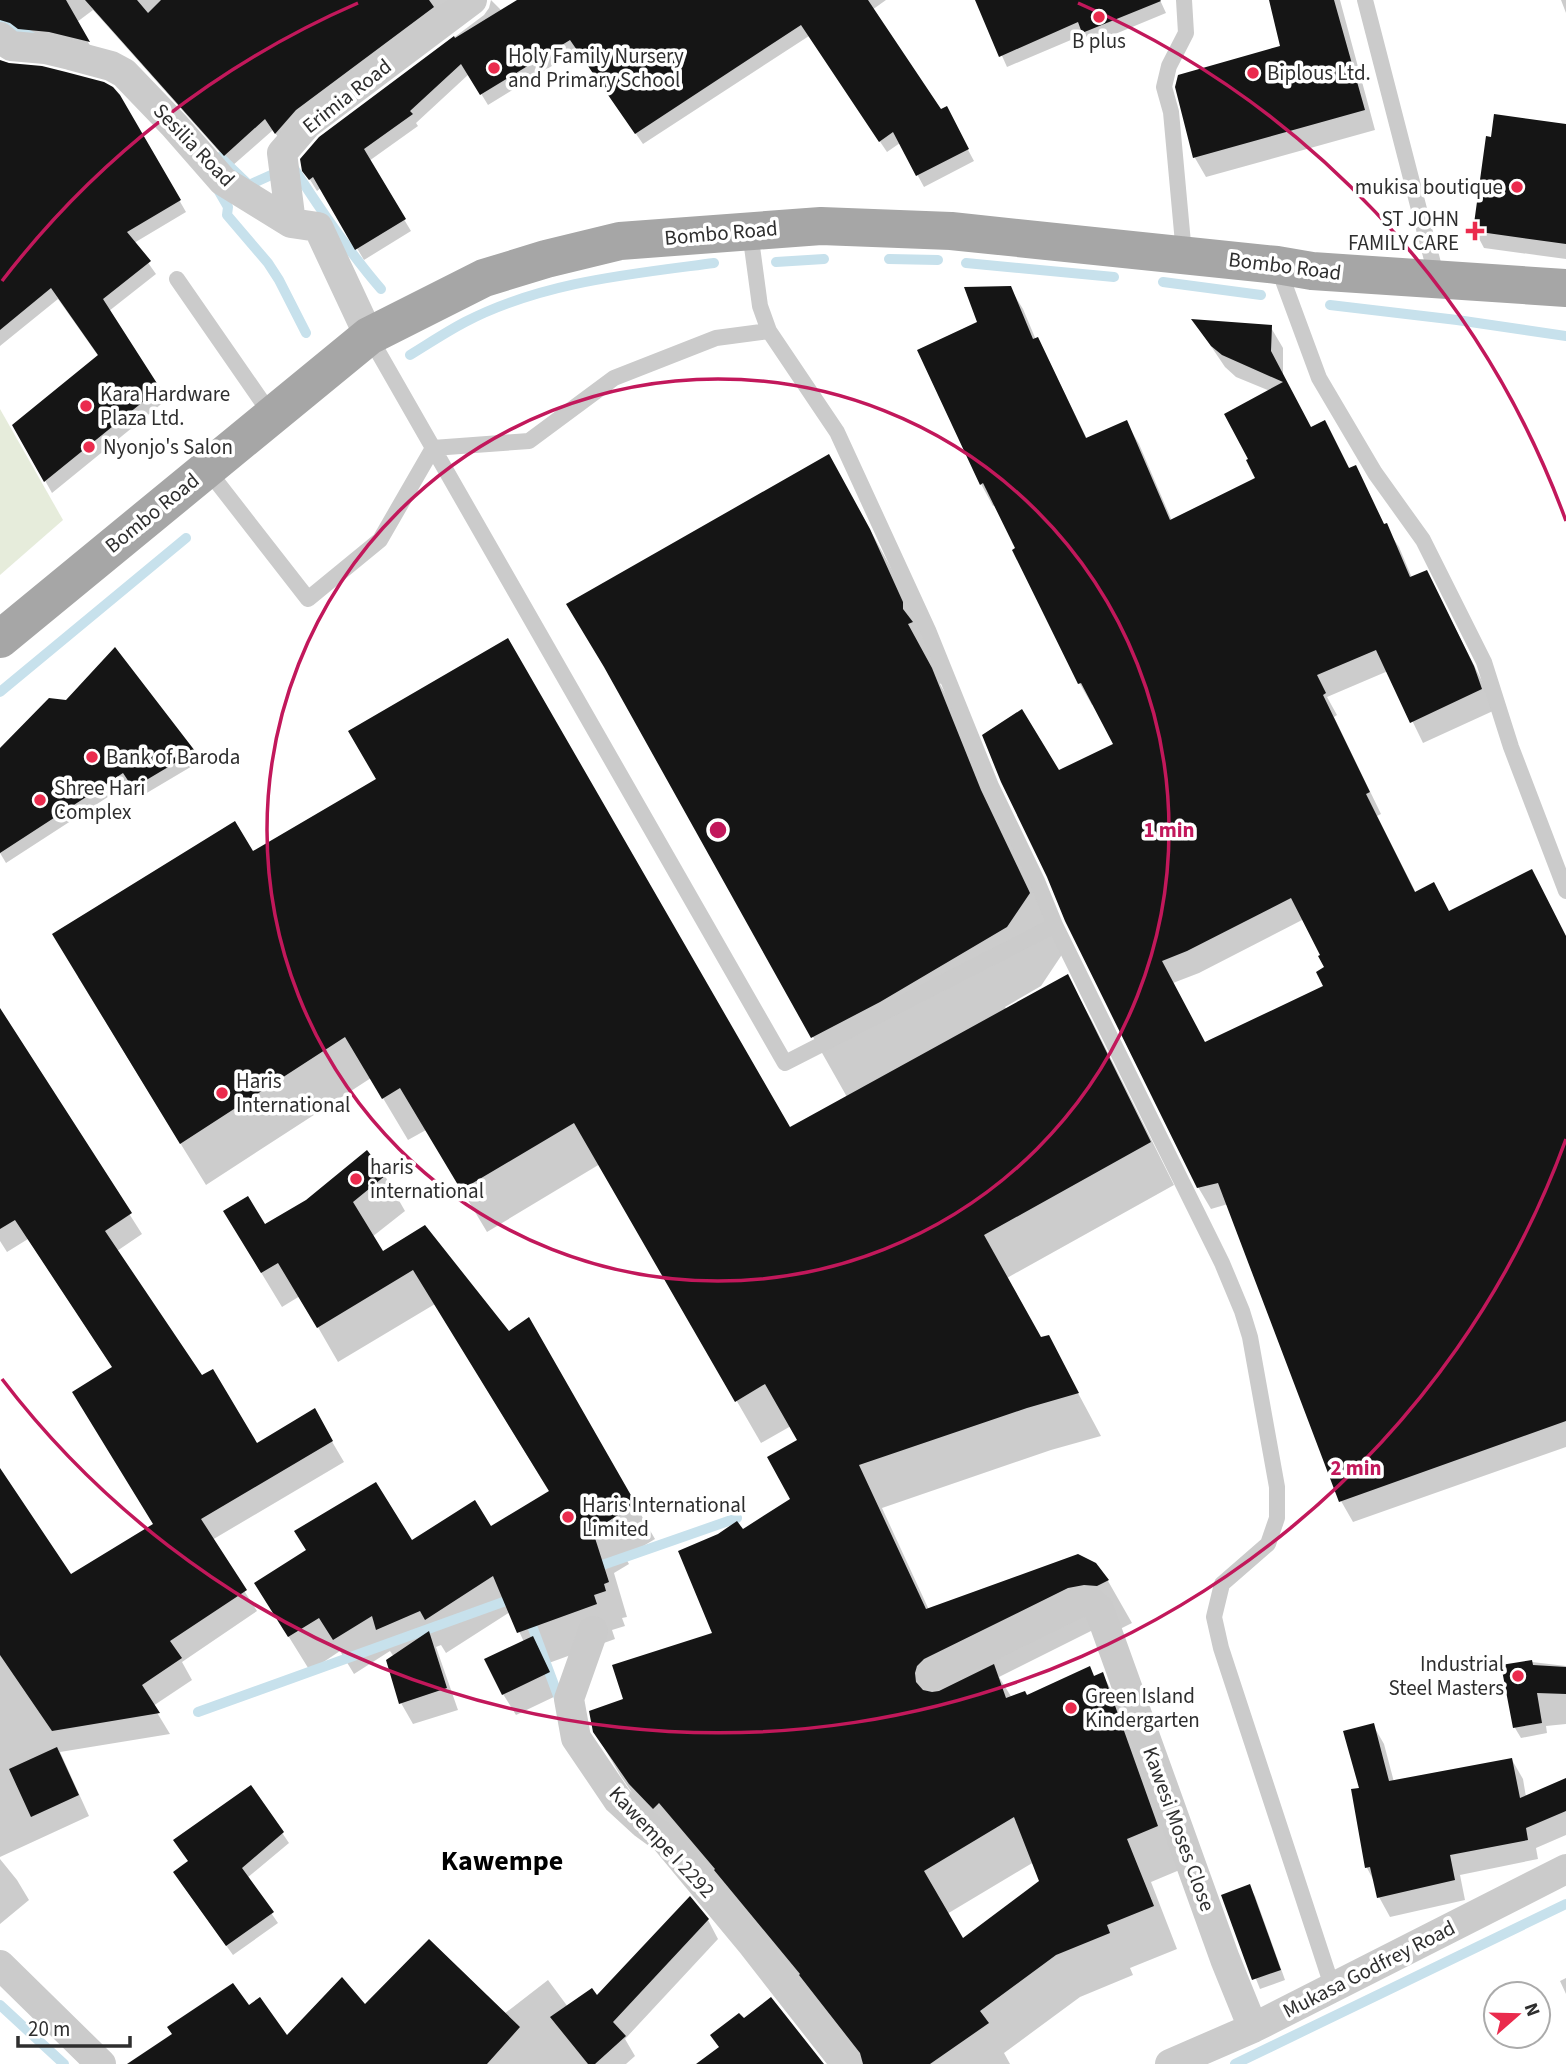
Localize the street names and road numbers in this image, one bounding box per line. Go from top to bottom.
street label: Erimia Road [296,52,398,140]
street label: Sesilia Road [146,96,242,194]
street label: Bombo Road [663,213,779,253]
street label: Bombo Road [1227,244,1343,288]
street label: Bombo Road [98,466,206,560]
street label: Kawesi Moses Close [1135,1743,1223,1915]
street label: Kawempe I 2292 [602,1779,722,1905]
street label: Mukasa Godfrey Road [1278,1913,1460,2025]

